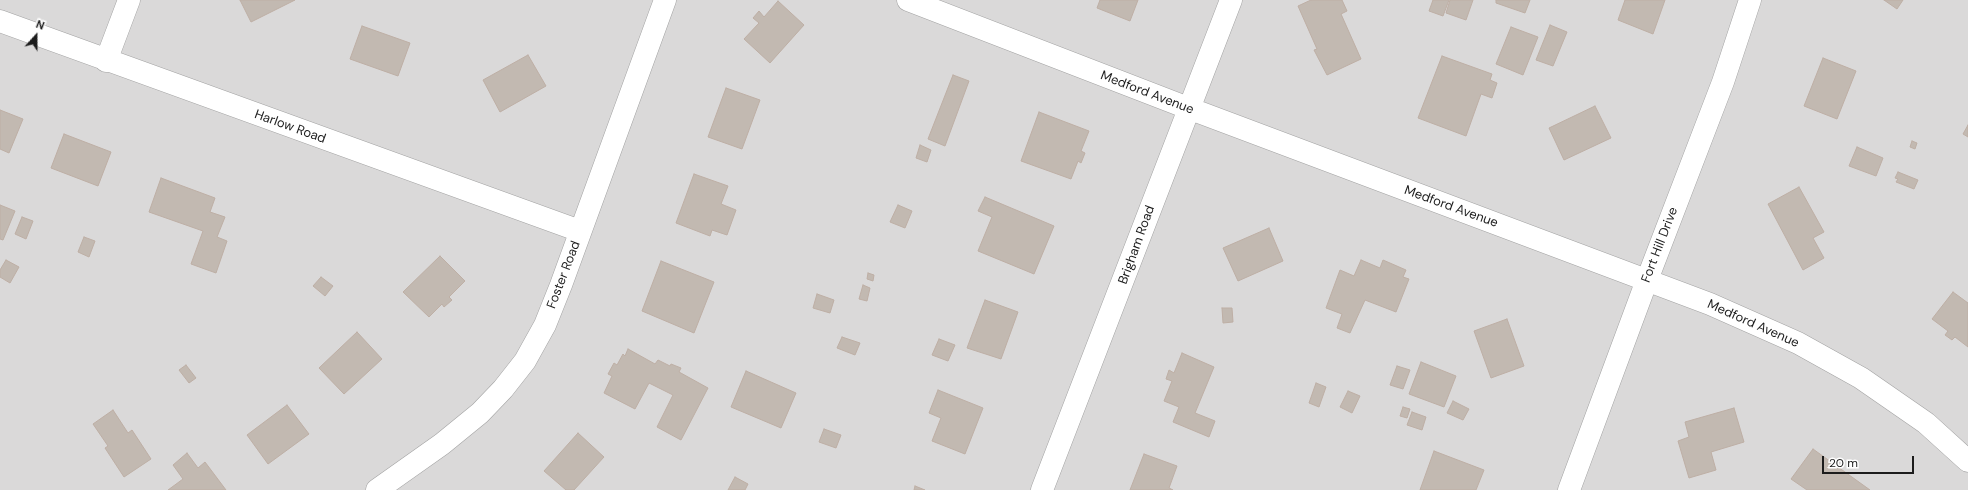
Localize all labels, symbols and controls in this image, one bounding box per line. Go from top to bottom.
north arrow [16,16,56,56]
text: N [34,17,47,33]
street label: Medford Avenue [1098,68,1196,118]
street label: Harlow Road [252,107,328,147]
street label: Medford Avenue [1402,183,1500,231]
street label: Brigham Road [1115,203,1159,287]
street label: Fort Hill Drive [1638,205,1682,285]
street label: Foster Road [544,239,584,311]
street label: Medford Avenue [1705,297,1801,351]
scale bar [1824,448,1916,474]
text: 20 m [1829,455,1858,471]

